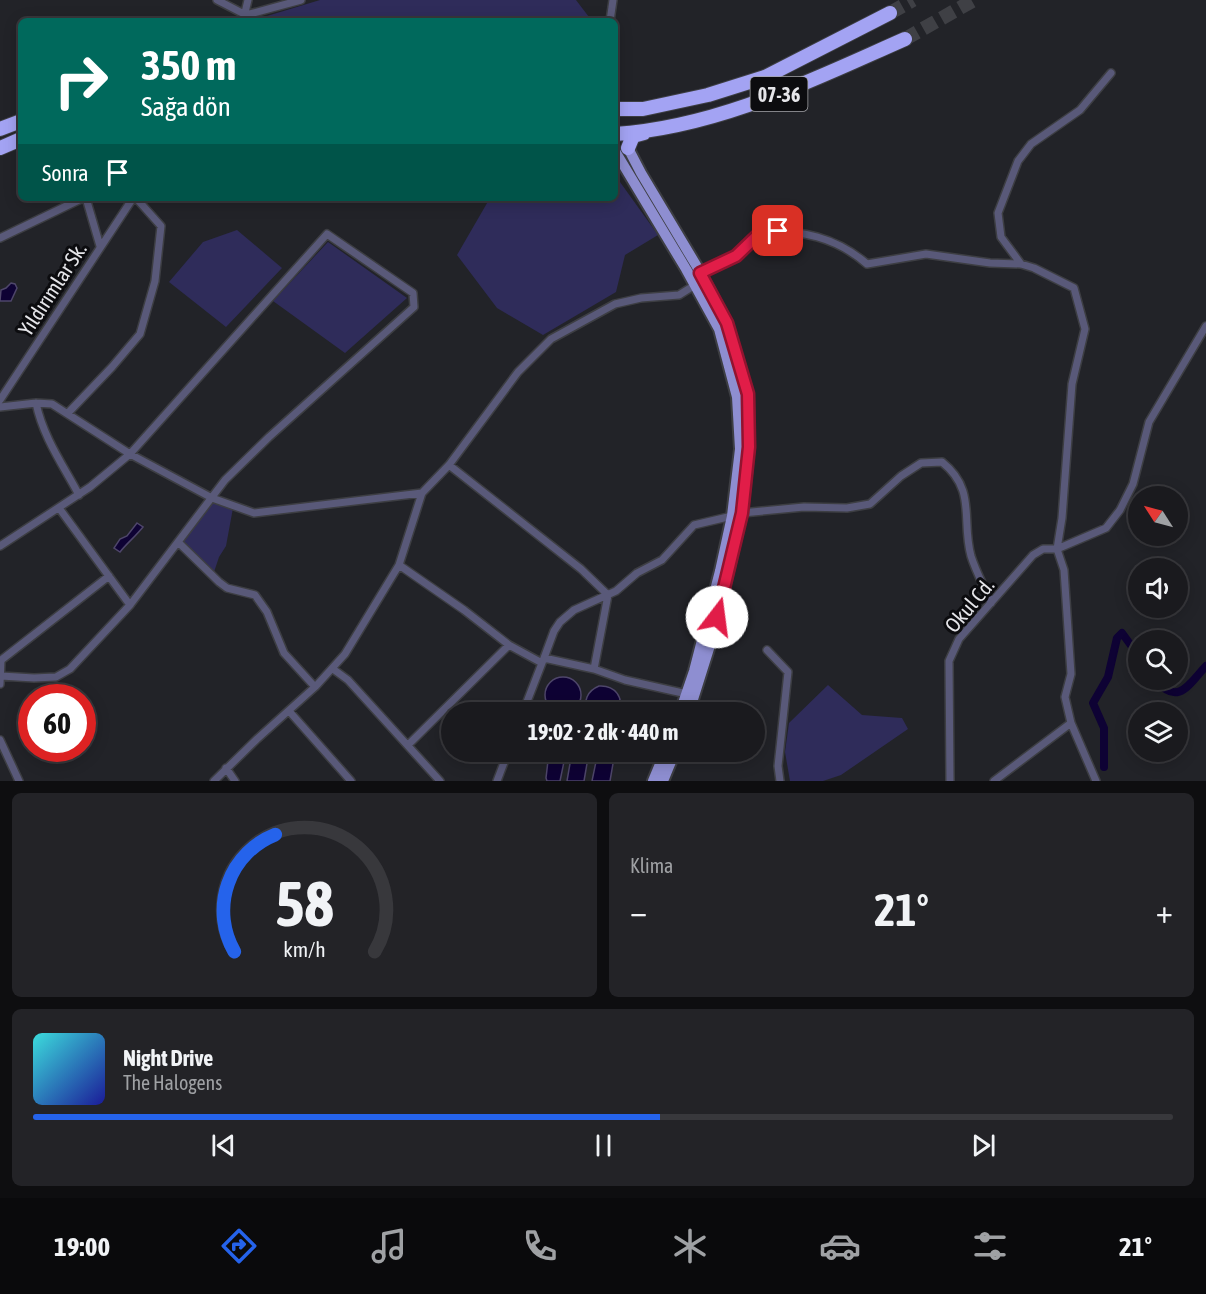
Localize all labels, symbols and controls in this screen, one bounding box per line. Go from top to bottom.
text: 350 m [141,41,236,89]
icon: right [42,42,120,120]
road number: 07-36 [750,77,808,111]
text: Sağa dön [141,91,231,122]
icon: arrive [101,156,134,189]
text: Sonra [42,160,89,186]
pin [752,205,803,256]
icon: arrive [761,214,794,247]
street label: Yıldırımlar Sk. [13,238,91,340]
north arrow [1128,486,1188,546]
map controls [1128,486,1188,762]
button: sound [1128,558,1188,618]
street label: Okul Cd. [939,573,999,637]
position arrow [685,585,749,649]
button: search [1128,630,1188,690]
speed limit sign: 60 [18,684,96,762]
button: layers [1128,702,1188,762]
text: 19:02 · 2 dk · 440 m [528,719,678,745]
text: Klima [630,854,673,877]
text: 58 [275,868,334,939]
text: 21° [874,884,929,936]
text: − [630,892,647,930]
text: + [1156,892,1173,930]
text: km/h [283,937,326,962]
text: Night Drive [123,1045,213,1071]
text: The Halogens [123,1071,222,1094]
icon: previous [207,1129,240,1162]
icon: pause [587,1129,620,1162]
icon: next [967,1129,1000,1162]
icon: directions [218,1225,260,1267]
icon: music [368,1225,410,1267]
icon: phone [519,1225,561,1267]
icon: climate [669,1225,711,1267]
icon: car [819,1225,861,1267]
icon: filters [969,1225,1011,1267]
text: 19:00 [54,1231,110,1262]
text: 21° [1119,1231,1152,1262]

